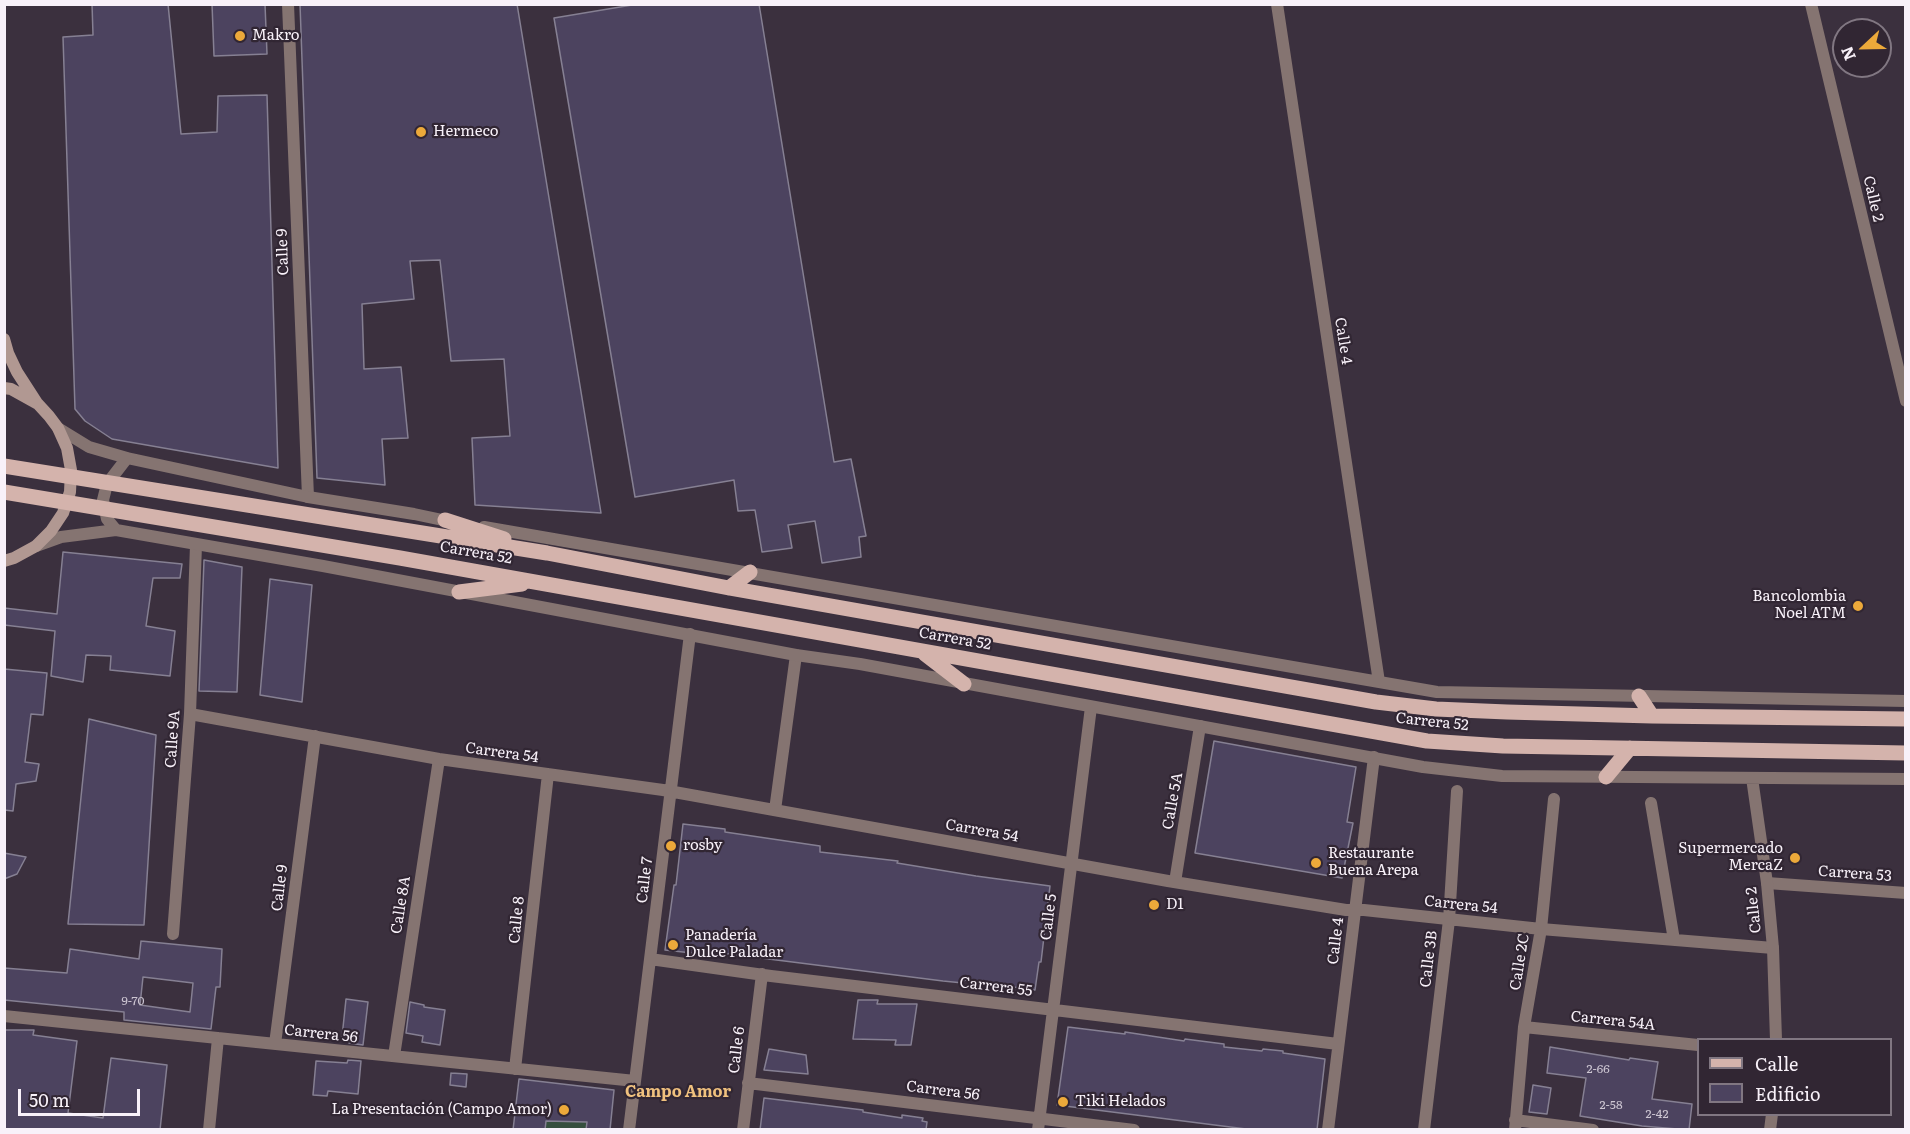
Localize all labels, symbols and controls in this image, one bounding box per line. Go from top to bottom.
north arrow [1832,18,1892,78]
place label: Makro [252,27,300,45]
marker: Makro [233,29,247,43]
text: N [1834,43,1861,65]
place label: Hermeco [433,123,499,141]
marker: Hermeco [414,125,428,139]
street label: Calle 2 [1859,174,1887,224]
street label: Calle 9 [273,228,293,276]
street label: Calle 4 [1330,316,1356,366]
street label: Carrera 52 [438,538,514,568]
place label: Bancolombia Noel ATM [1753,588,1846,623]
marker: Bancolombia Noel ATM [1851,599,1865,613]
street label: Carrera 52 [917,624,993,654]
street label: Calle 9A [162,709,184,769]
street label: Carrera 52 [1395,709,1469,735]
street label: Carrera 54 [464,739,540,767]
street label: Calle 5A [1159,771,1187,831]
street label: Carrera 54 [944,816,1020,846]
place label: rosby [683,837,723,855]
marker: rosby [664,839,678,853]
place label: Supermercado MercaZ [1678,840,1783,875]
place label: Restaurante Buena Arepa [1328,845,1419,880]
marker: Supermercado MercaZ [1788,851,1802,865]
street label: Calle 7 [633,856,657,904]
marker: Restaurante Buena Arepa [1309,856,1323,870]
street label: Carrera 53 [1818,862,1892,886]
street label: Calle 9 [268,864,292,912]
street label: Calle 8A [388,875,414,935]
street label: Calle 2 [1743,886,1765,934]
street label: Carrera 54 [1423,892,1499,918]
street label: Calle 5 [1037,893,1061,941]
street label: Calle 8 [506,896,528,944]
place label: D1 [1166,896,1184,914]
marker: D1 [1147,898,1161,912]
street label: Calle 4 [1324,916,1348,966]
place label: Panadería Dulce Paladar [685,927,783,962]
street label: Calle 3B [1417,930,1441,988]
street label: Calle 2C [1507,932,1533,992]
marker: Panadería Dulce Paladar [666,938,680,952]
street label: Carrera 55 [958,974,1034,1000]
house number: 9-70 [122,994,144,1008]
street label: Carrera 54A [1570,1008,1656,1034]
street label: Carrera 56 [283,1021,359,1047]
street label: Calle 6 [725,1025,749,1075]
legend [1697,1038,1892,1116]
text: Calle [1755,1050,1798,1077]
house number: 2-66 [1586,1062,1610,1076]
scale bar [21,1077,142,1115]
street label: Carrera 56 [905,1078,981,1104]
text: Edificio [1755,1080,1821,1107]
district label: Campo Amor [625,1082,731,1102]
text: 50 m [29,1086,70,1113]
place label: Tiki Helados [1075,1093,1165,1111]
marker: Tiki Helados [1056,1095,1070,1109]
house number: 2-58 [1599,1098,1623,1112]
place label: La Presentación (Campo Amor) [331,1101,552,1119]
marker: La Presentación (Campo Amor) [557,1103,571,1117]
house number: 2-42 [1645,1107,1669,1121]

